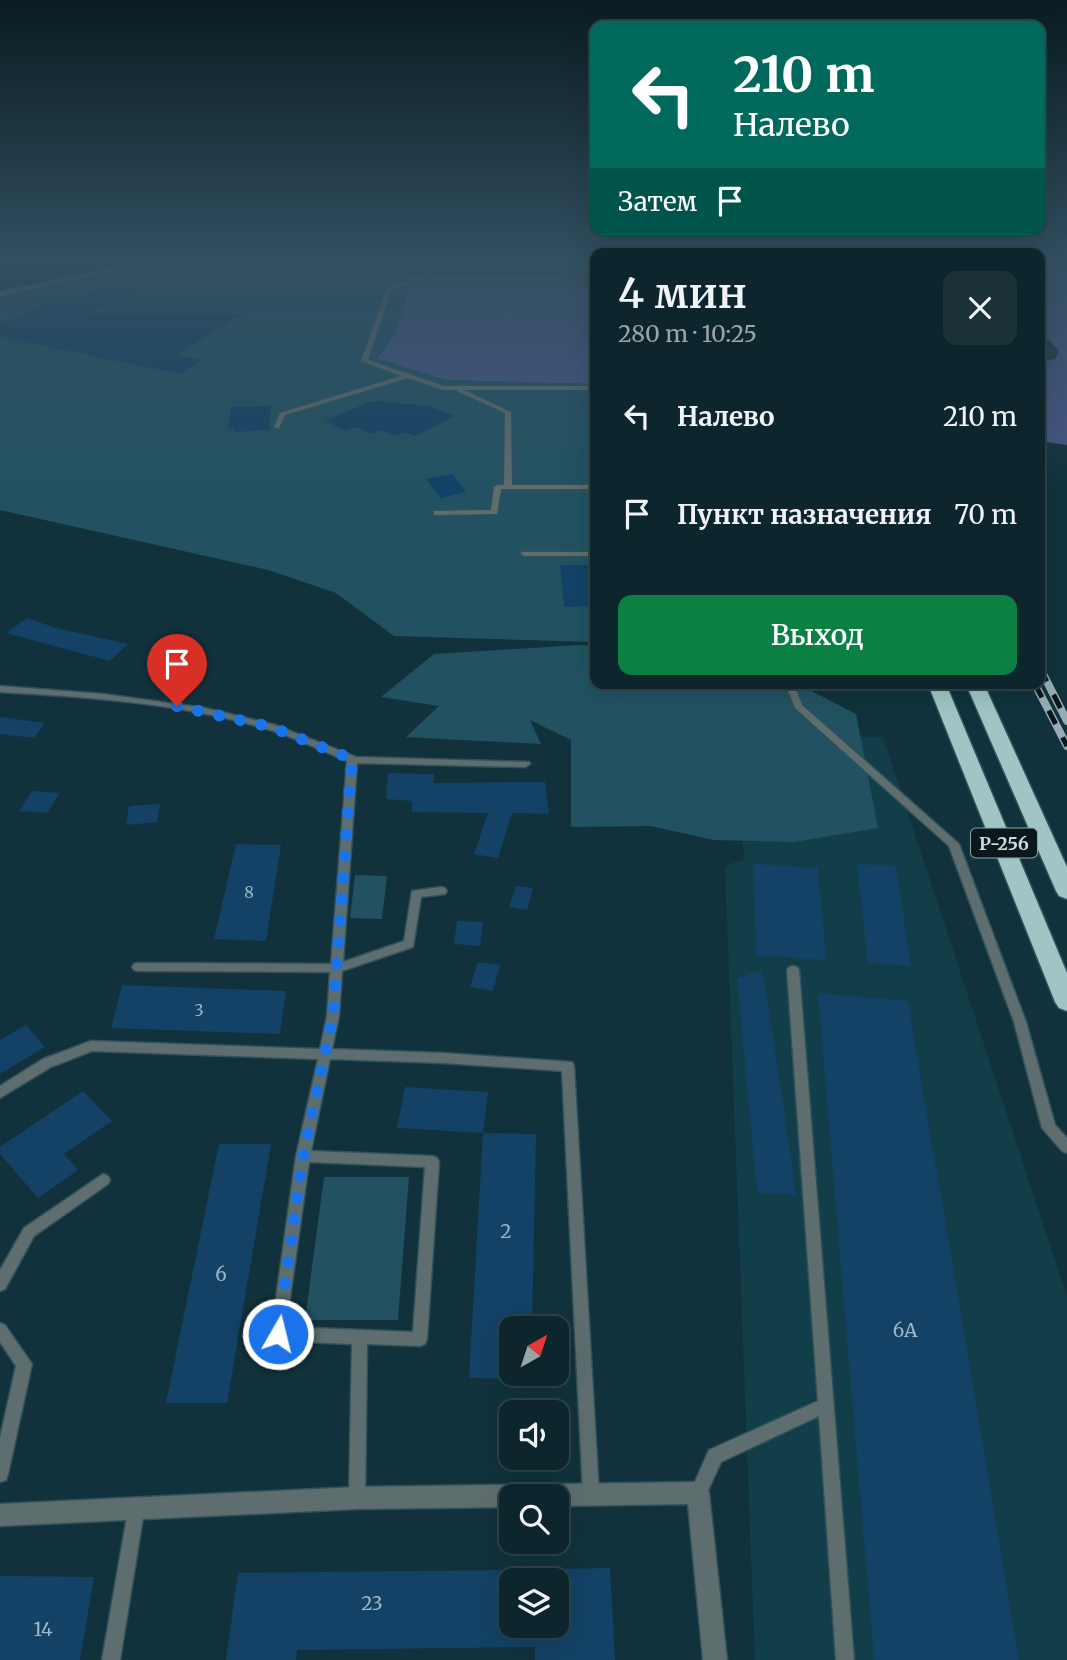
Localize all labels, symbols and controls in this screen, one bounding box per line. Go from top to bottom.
text: 210 m [733,44,874,105]
icon: left [618,49,709,140]
text: Налево [733,105,850,145]
icon: arrive [711,182,749,220]
text: Затем [618,185,697,218]
text: 4 мин [618,267,747,319]
button: close [943,271,1017,345]
text: 280 m · 10:25 [618,319,757,348]
icon: left [618,397,656,435]
text: Налево [677,400,775,433]
text: 210 m [943,400,1017,433]
icon: arrive [618,495,656,533]
text: Пункт назначения [677,498,931,531]
text: 70 m [954,498,1017,531]
button: Выход [618,595,1017,675]
pin [147,634,207,706]
icon: arrive [158,645,196,683]
road number: Р-256 [971,828,1037,858]
house number: 8 [244,882,254,902]
house number: 3 [194,1000,204,1020]
house number: 2 [500,1219,512,1243]
house number: 6 [215,1262,227,1286]
position arrow [241,1297,315,1371]
north arrow [499,1316,569,1386]
map controls [499,1316,569,1638]
house number: 6А [893,1318,918,1342]
button: sound [499,1400,569,1470]
button: search [499,1484,569,1554]
button: layers [499,1568,569,1638]
house number: 23 [361,1591,383,1615]
house number: 14 [33,1617,53,1641]

